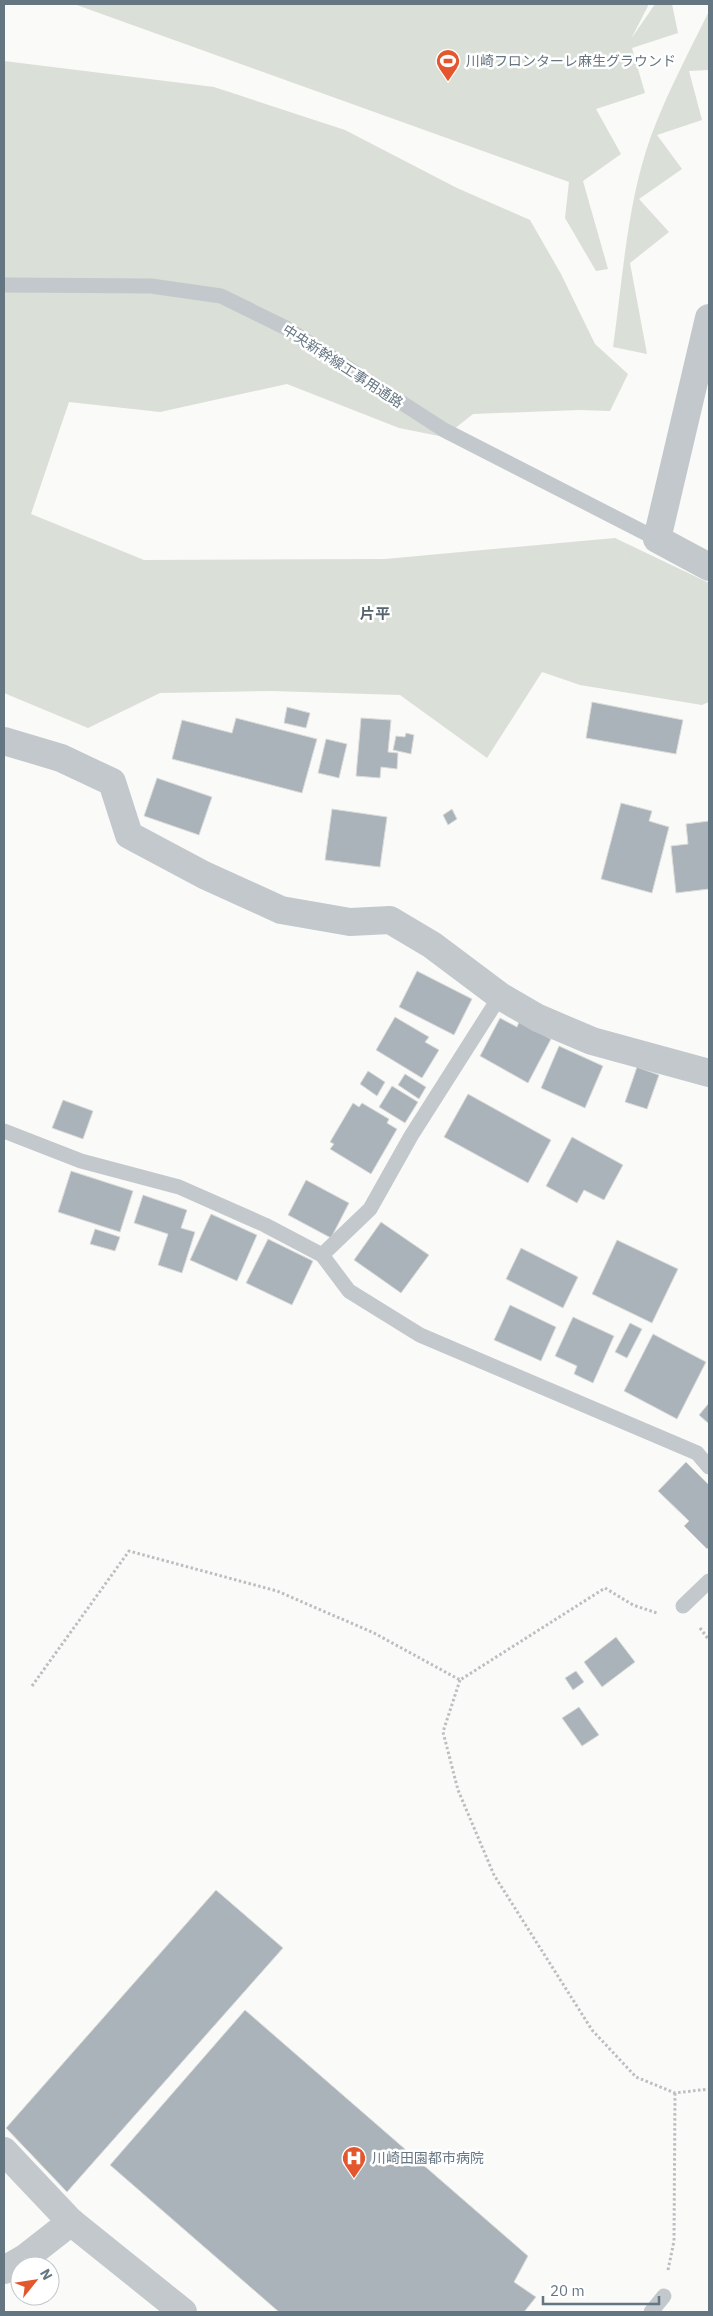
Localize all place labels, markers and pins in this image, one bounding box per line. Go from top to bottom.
sports icon: 川崎フロンターレ麻生グラウンド [435,48,461,82]
place label: 川崎フロンターレ麻生グラウンド [466,52,676,70]
hospital icon: 川崎田園都市病院 [341,2145,367,2179]
place label: 川崎田園都市病院 [372,2149,484,2167]

